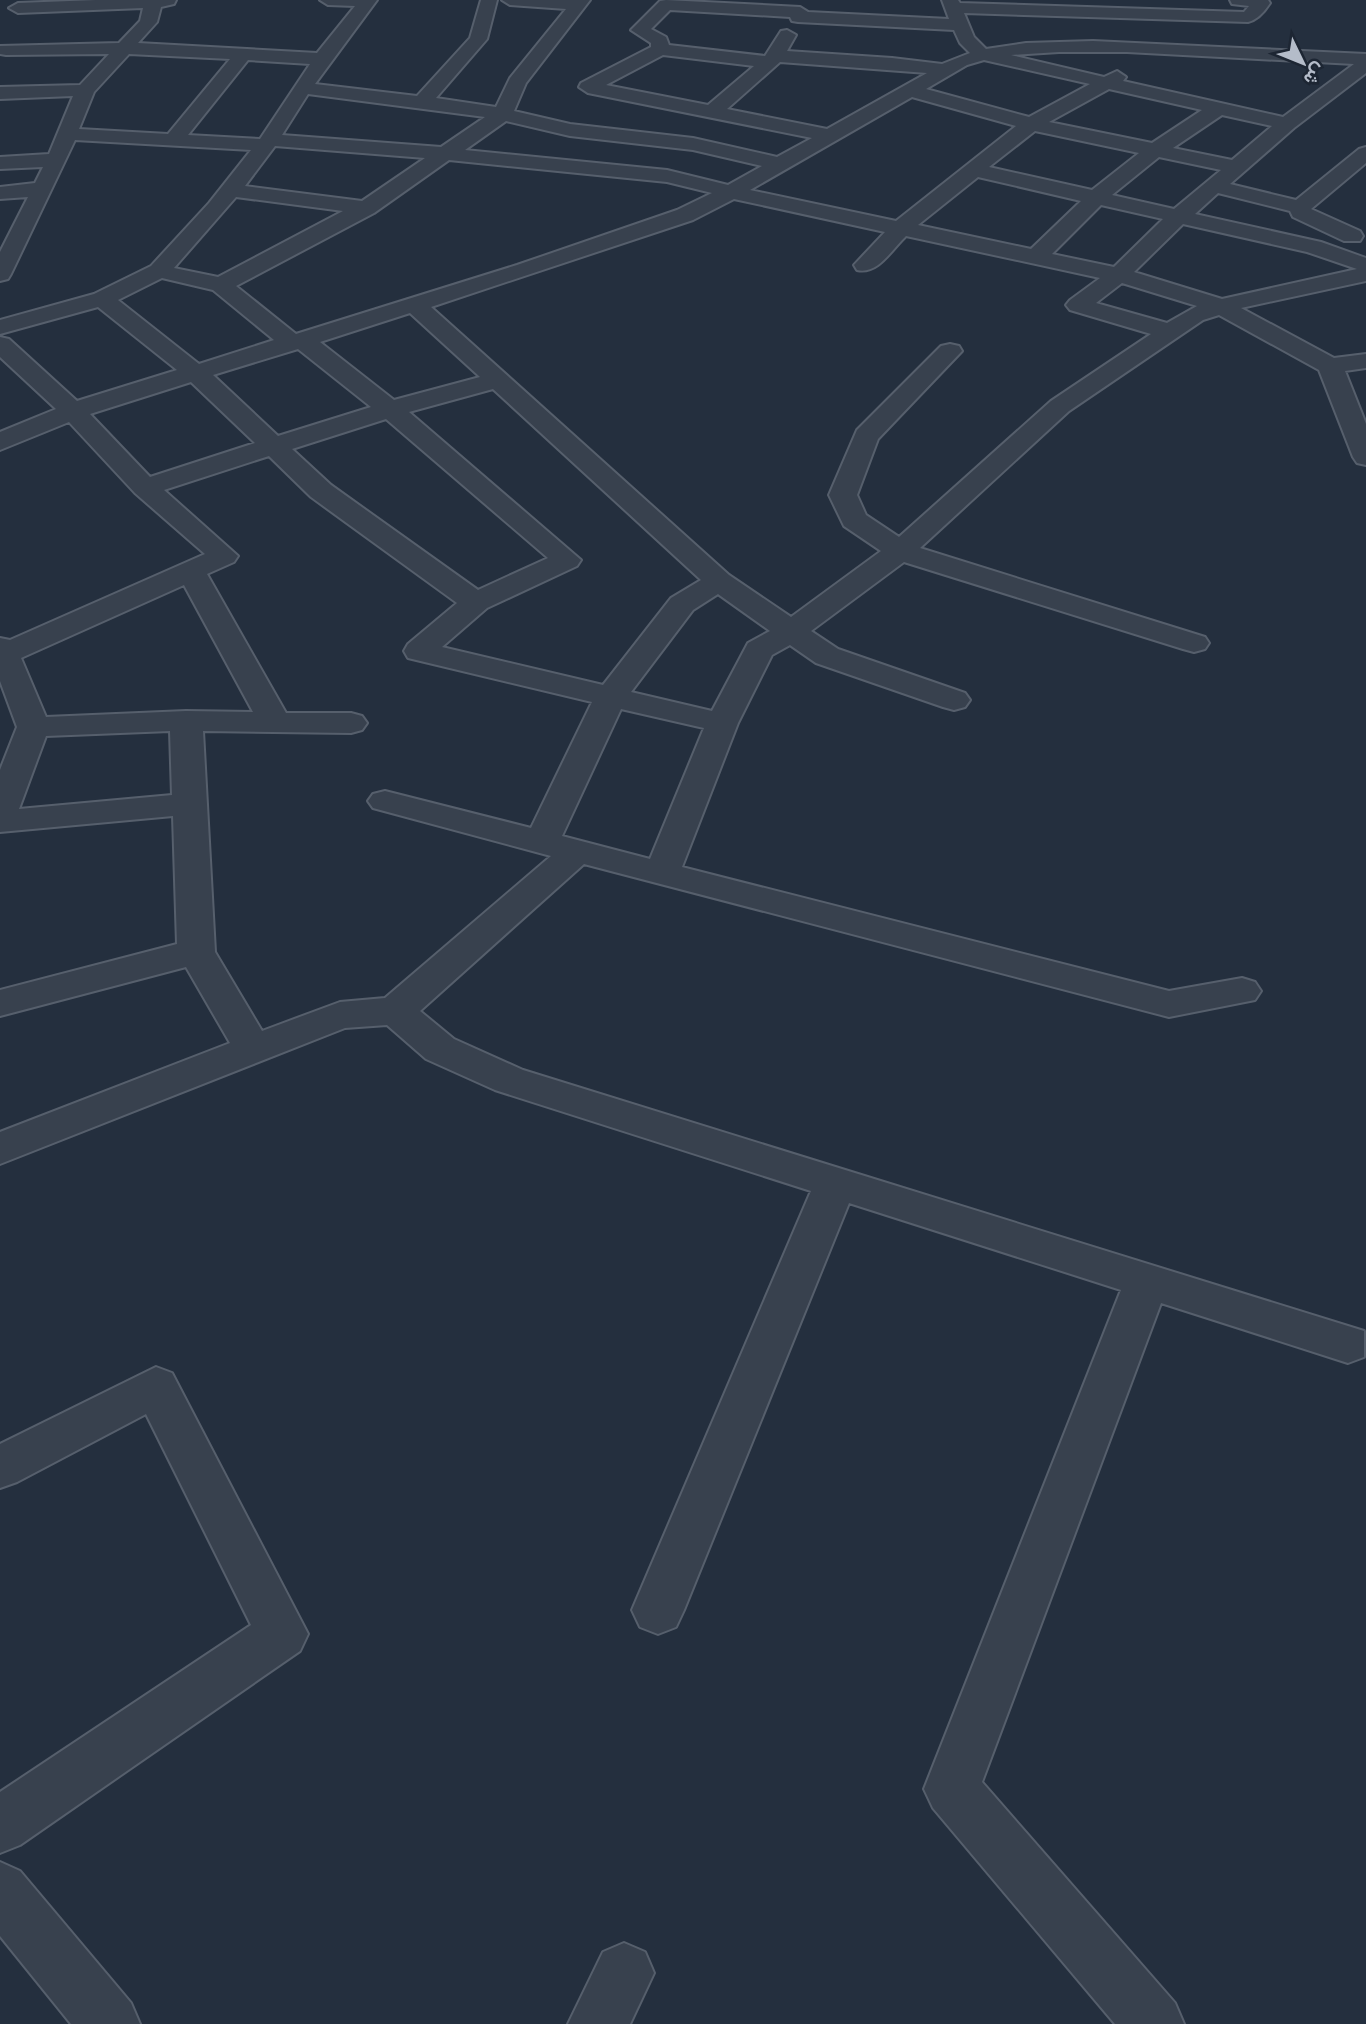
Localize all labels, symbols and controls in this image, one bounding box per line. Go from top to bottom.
north arrow [1268,28,1338,98]
text: ش [1299,58,1331,91]

